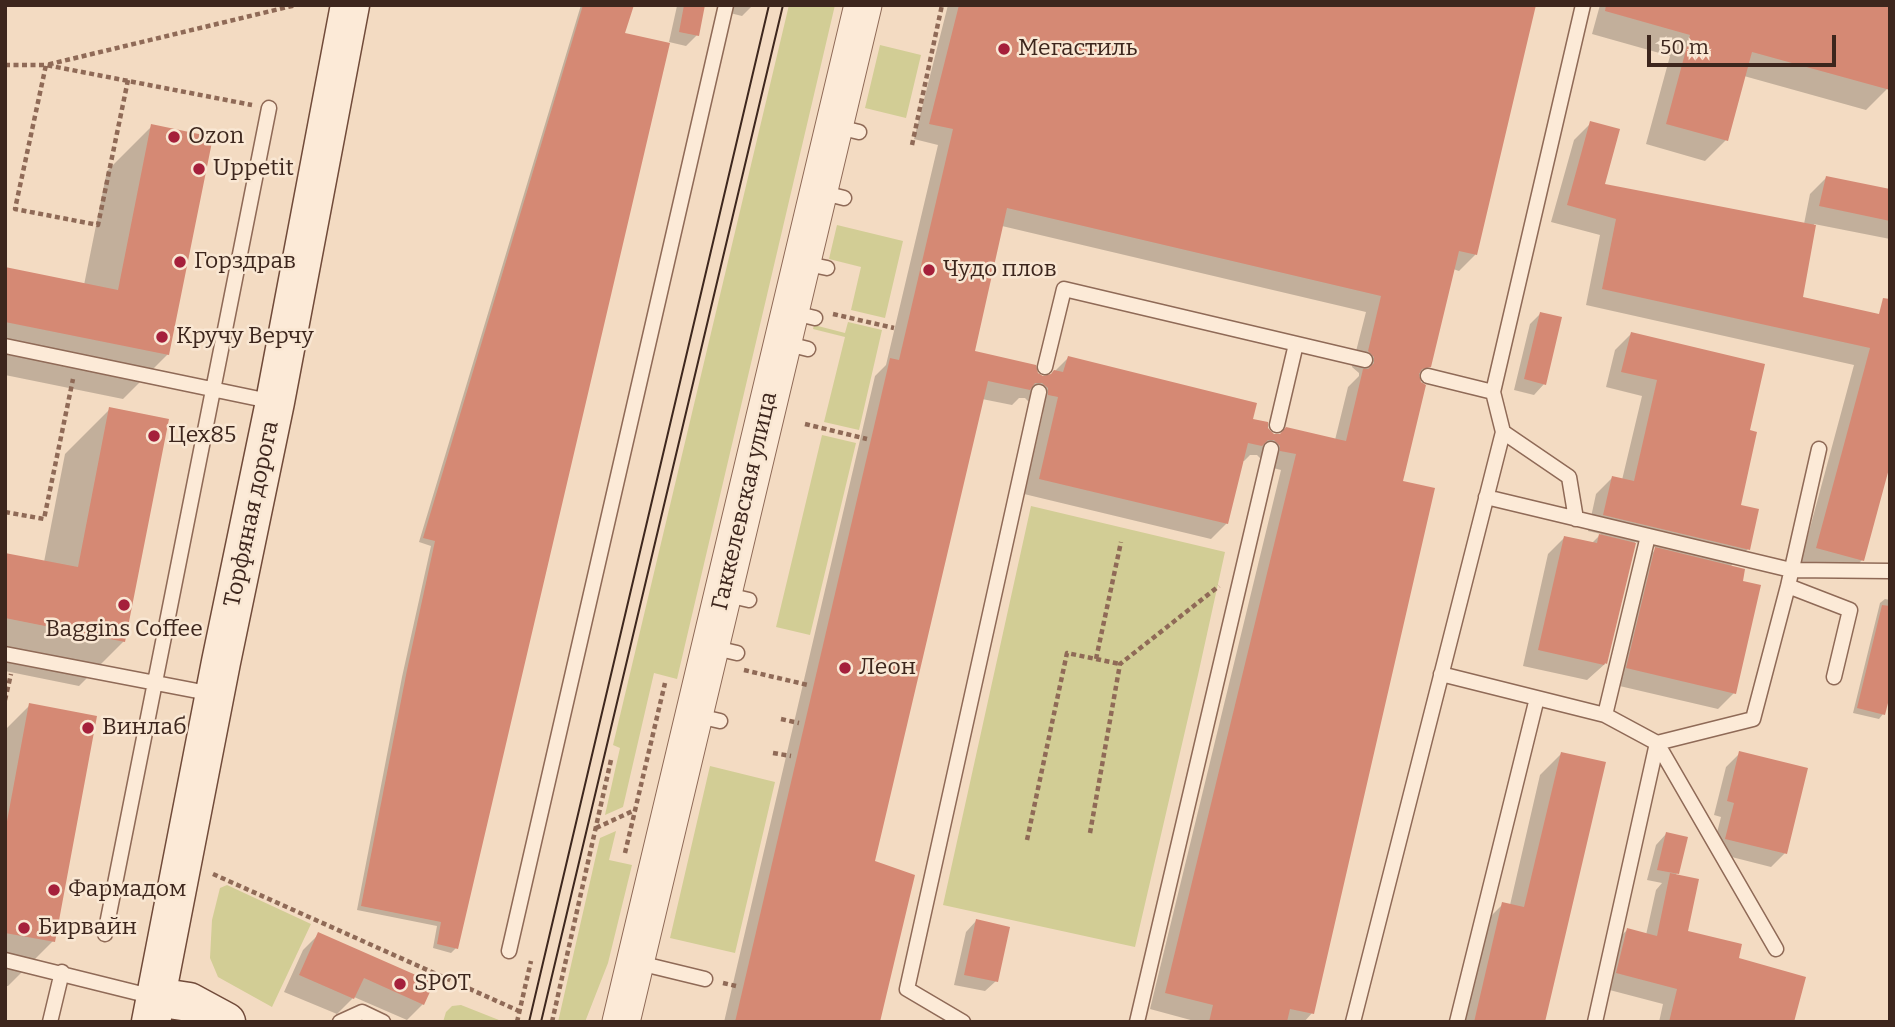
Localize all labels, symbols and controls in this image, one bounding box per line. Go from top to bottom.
scale bar [1650,21,1839,65]
text: 50 m [1660,34,1709,60]
place label: Мегастиль [1018,35,1137,63]
marker: Мегастиль [996,41,1012,57]
place label: Ozon [188,123,244,151]
marker: Ozon [166,129,182,145]
place label: Uppetit [213,155,294,183]
marker: Uppetit [191,161,207,177]
place label: Горздрав [194,248,296,276]
marker: Горздрав [172,254,188,270]
place label: Чудо плов [943,256,1057,284]
marker: Чудо плов [921,262,937,278]
place label: Кручу Верчу [176,323,314,351]
marker: Кручу Верчу [154,329,170,345]
street label: Гаккелевская улица [706,389,784,613]
street label: Торфяная дорога [219,419,285,609]
place label: Цех85 [168,422,236,450]
marker: Цех85 [146,428,162,444]
marker: Baggins Coffee [116,597,132,613]
place label: Baggins Coffee [45,616,203,644]
place label: Леон [859,654,916,682]
marker: Леон [837,660,853,676]
place label: Винлаб [102,714,187,742]
marker: Винлаб [80,720,96,736]
place label: Фармадом [68,876,186,904]
marker: Фармадом [46,882,62,898]
place label: Бирвайн [38,914,137,942]
marker: Бирвайн [16,920,32,936]
place label: SPOT [414,970,471,998]
marker: SPOT [392,976,408,992]

